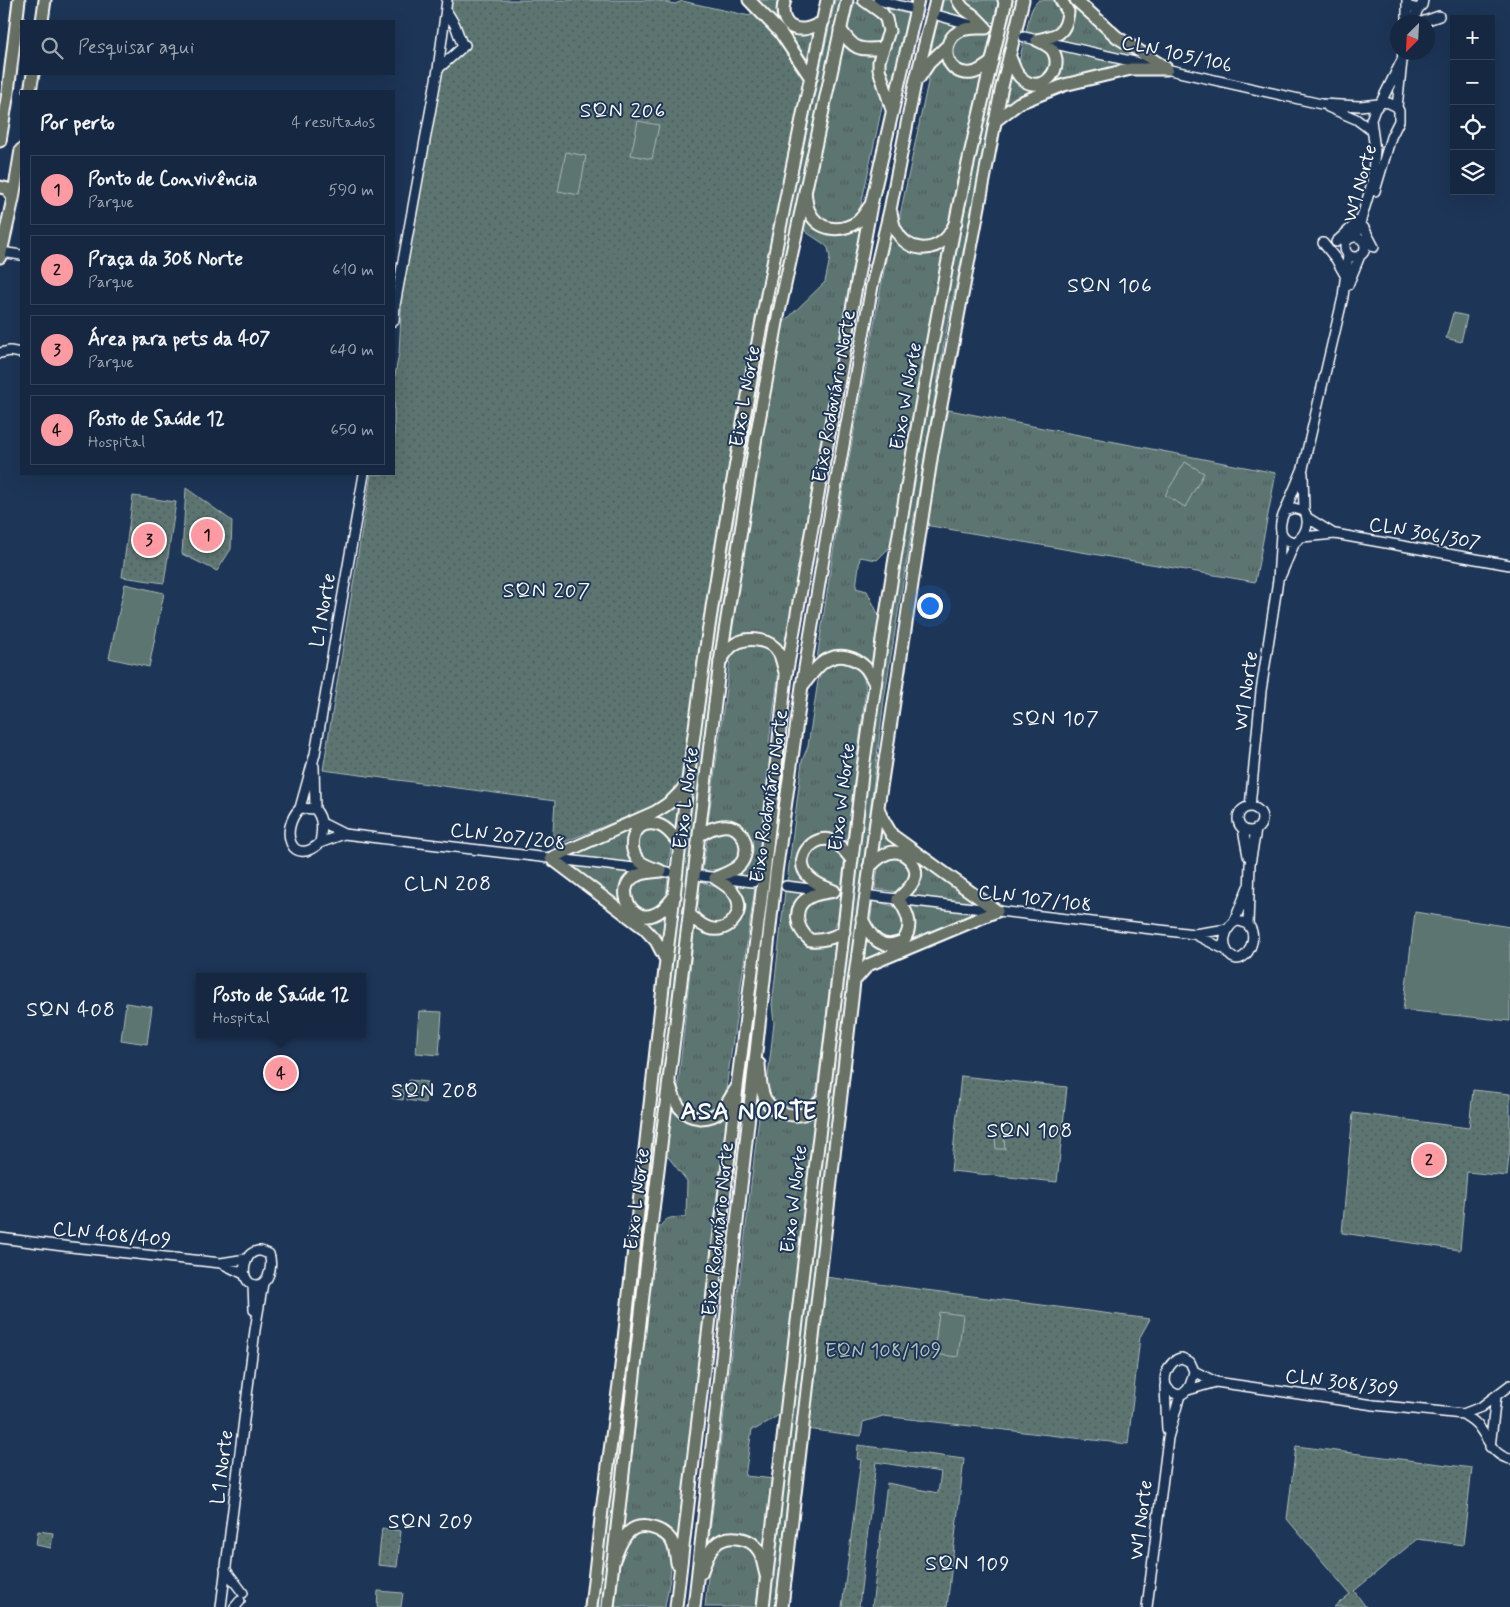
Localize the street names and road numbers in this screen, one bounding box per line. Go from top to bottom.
street label: CLN 105/106 [1119,30,1235,79]
street label: W1 Norte [1336,141,1385,226]
street label: Eixo Rodoviário Norte [806,308,863,485]
street label: Eixo W Norte [884,340,929,452]
street label: Eixo L Norte [723,343,768,449]
street label: CLN 306/307 [1367,511,1483,558]
street label: L1 Norte [304,571,343,649]
street label: W1 Norte [1228,649,1265,733]
street label: Eixo Rodoviário Norte [744,708,795,885]
street label: Eixo W Norte [822,742,863,853]
street label: Eixo L Norte [667,746,706,851]
street label: CLN 207/208 [449,817,567,858]
street label: CLN 107/108 [976,879,1093,920]
street label: Eixo Rodoviário Norte [696,1141,741,1317]
street label: Eixo W Norte [774,1144,815,1255]
street label: Eixo L Norte [618,1147,657,1252]
street label: CLN 408/409 [51,1216,172,1255]
street label: CLN 308/309 [1284,1363,1400,1404]
street label: L1 Norte [205,1428,240,1506]
street label: W1 Norte [1123,1479,1160,1562]

